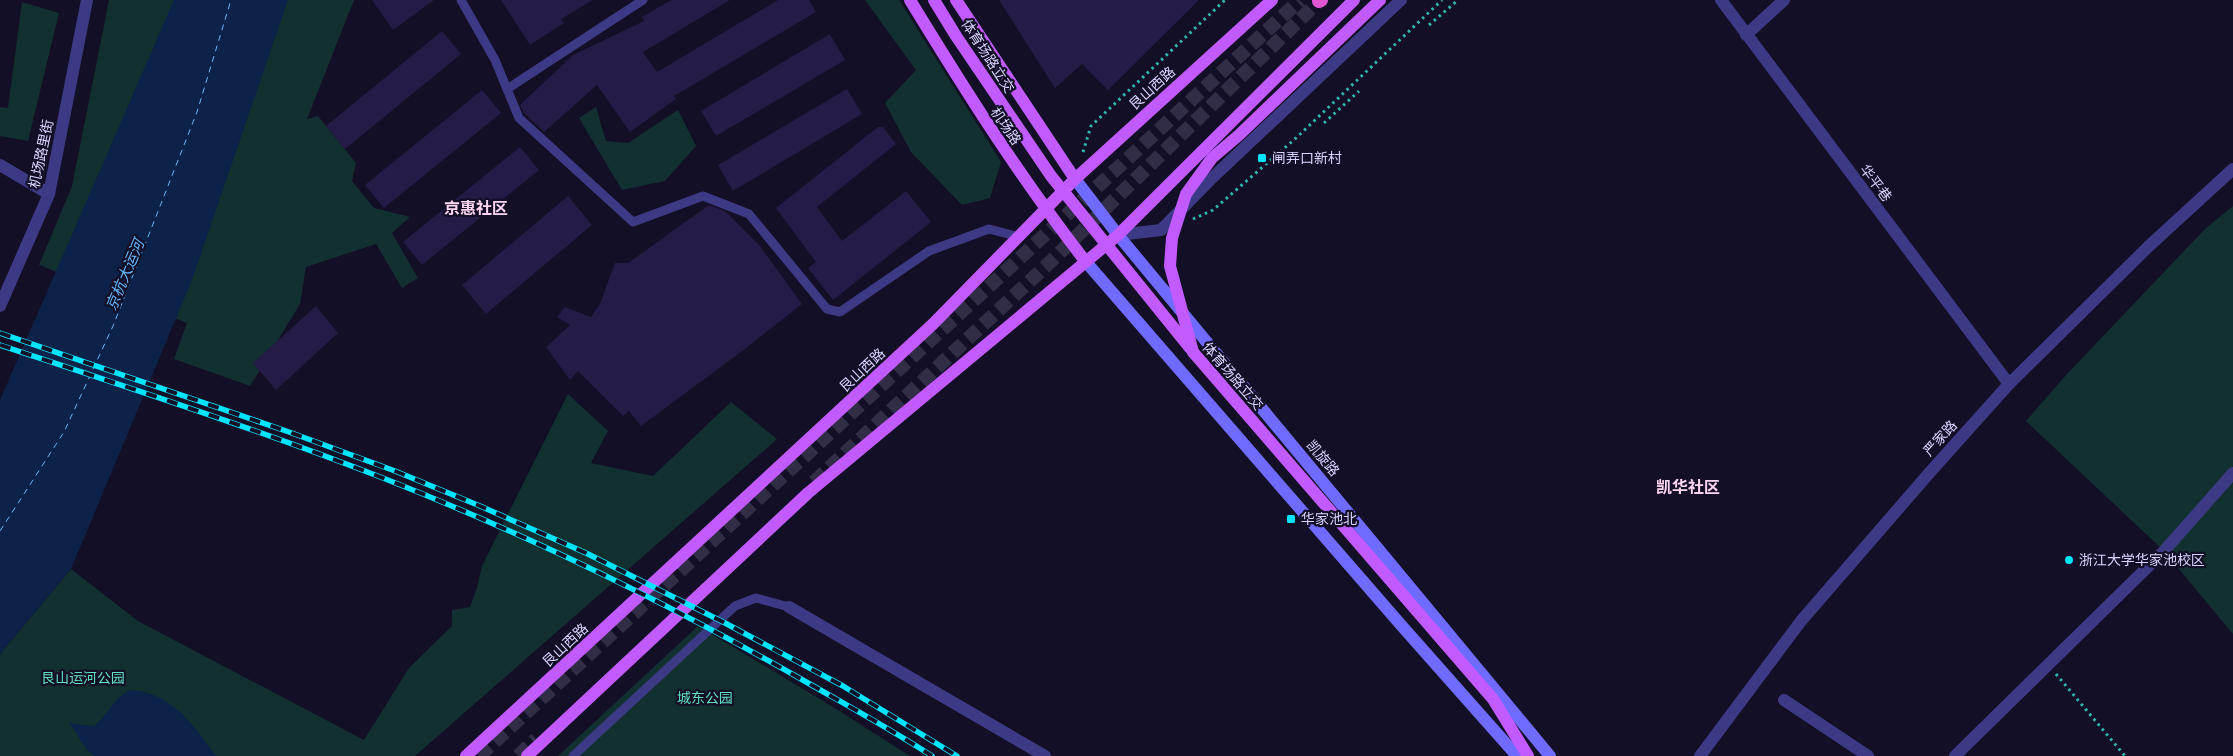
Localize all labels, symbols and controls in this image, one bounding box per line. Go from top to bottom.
street label: 体育场路立交 [958,16,1018,96]
street label: 艮山西路 [1126,63,1178,113]
street label: 机场路 [988,104,1024,148]
street label: 机场路里街 [26,118,56,190]
place label: 闸弄口新村 [1272,150,1342,166]
marker: 闸弄口新村 [1256,152,1268,164]
street label: 华平巷 [1857,161,1895,205]
district label: 京惠社区 [444,199,508,217]
water label: 京杭大运河 [102,234,148,313]
street label: 体育场路立交 [1199,339,1267,413]
street label: 艮山西路 [836,345,888,395]
street label: 严家路 [1920,417,1960,459]
street label: 凯旋路 [1303,437,1343,479]
district label: 凯华社区 [1656,478,1720,496]
place label: 华家池北 [1301,511,1357,527]
marker: 华家池北 [1285,513,1297,525]
place label: 浙江大学华家池校区 [2079,552,2205,568]
marker: 浙江大学华家池校区 [2063,554,2075,566]
street label: 艮山西路 [539,620,591,670]
park label: 艮山运河公园 [41,670,125,686]
park label: 城东公园 [677,690,733,706]

